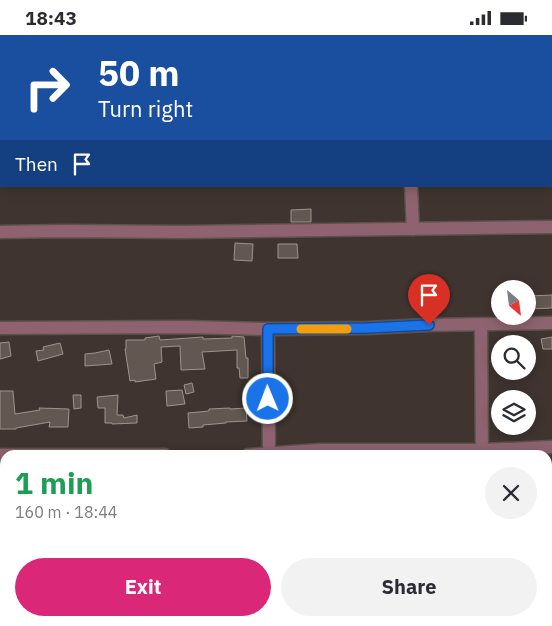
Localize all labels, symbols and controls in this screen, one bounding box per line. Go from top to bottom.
text: 18:43 [25,6,77,30]
text: 50 m [98,50,180,96]
icon: right [15,55,80,120]
text: Turn right [98,94,193,123]
icon: arrive [68,150,96,178]
text: Then [15,152,58,176]
pin [408,274,450,325]
north arrow [491,280,536,325]
map controls [491,280,536,435]
icon: arrive [415,281,443,309]
button: search [491,335,536,380]
position arrow [241,372,293,424]
button: layers [491,390,536,435]
text: 1 min [15,463,93,502]
button: close [485,467,537,519]
text: 160 m · 18:44 [15,502,117,522]
button: Exit [15,558,271,616]
button: Share [281,558,537,616]

